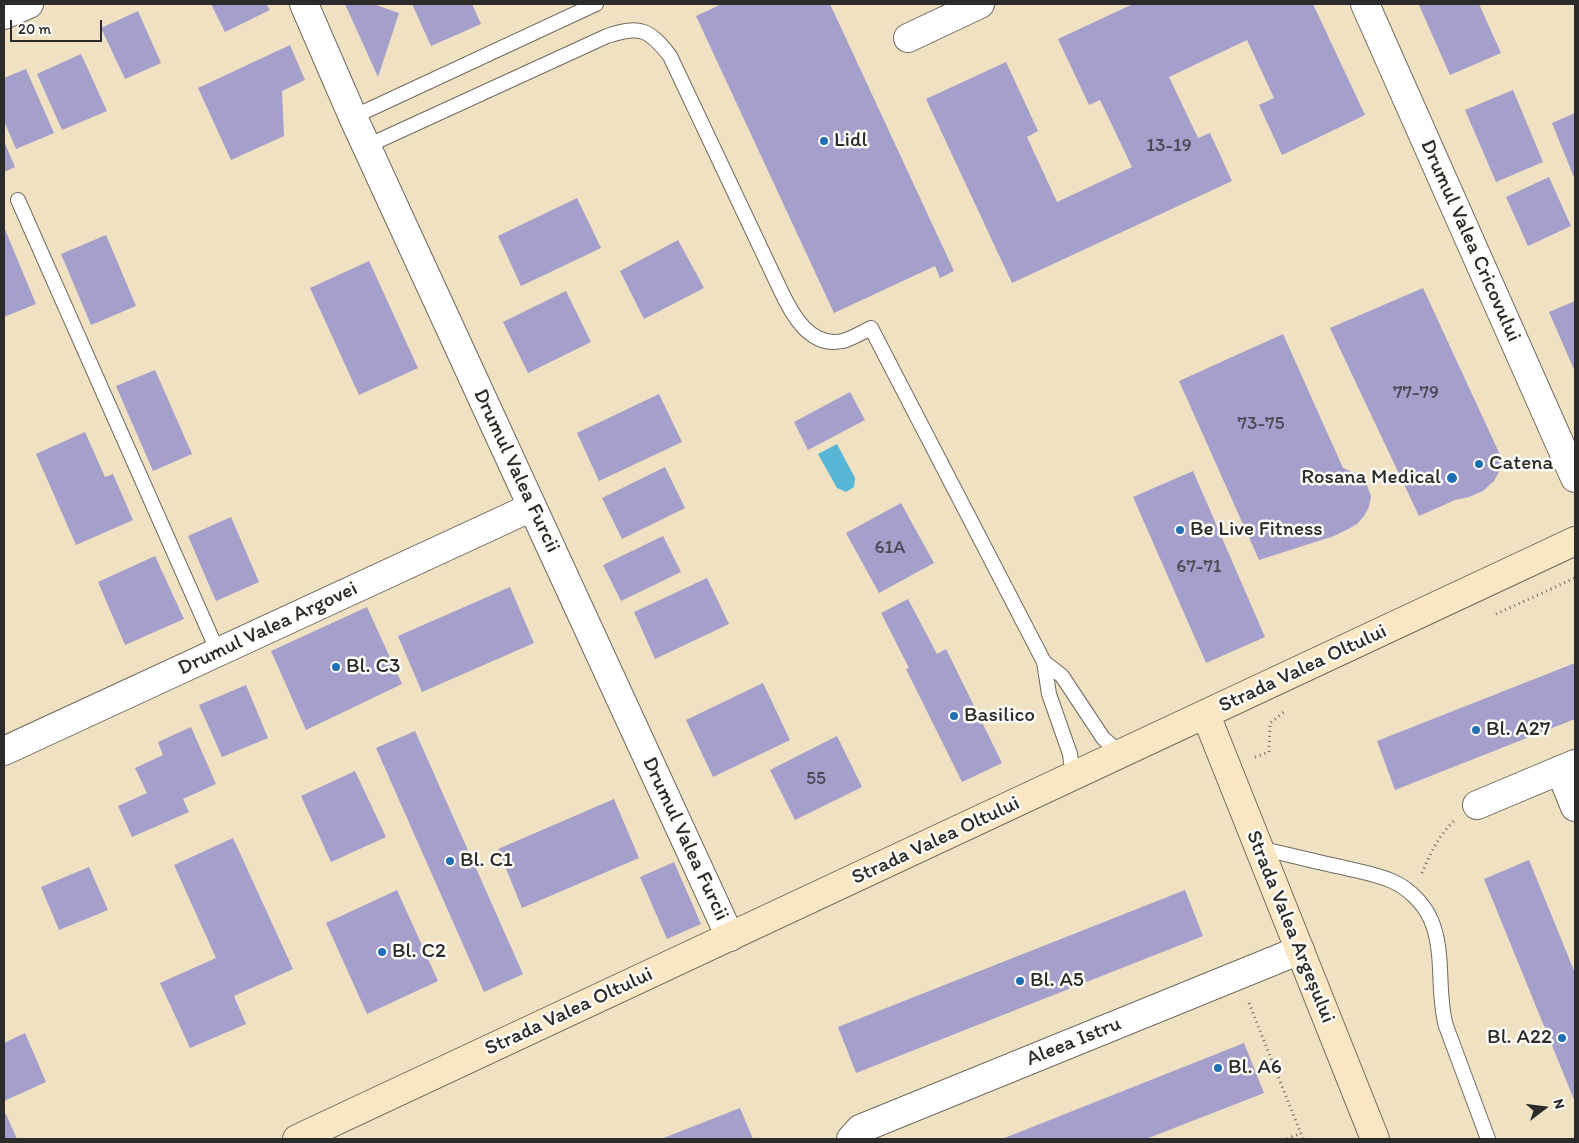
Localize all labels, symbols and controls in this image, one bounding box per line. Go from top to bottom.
scale bar [12,10,105,42]
text: 20 m [18,20,51,38]
place label: Lidl [834,128,868,154]
marker: Lidl [818,135,830,147]
house number: 13-19 [1146,135,1192,157]
street label: Drumul Valea Cricovului [1414,136,1526,346]
house number: 77-79 [1393,382,1439,404]
street label: Drumul Valea Furcii [467,385,565,557]
house number: 73-75 [1238,413,1284,435]
place label: Catena [1489,451,1553,477]
marker: Catena [1473,458,1485,470]
place label: Rosana Medical [1301,465,1441,491]
marker: Rosana Medical [1445,471,1459,485]
place label: Be Live Fitness [1190,517,1323,543]
marker: Be Live Fitness [1174,524,1186,536]
house number: 61A [874,537,906,559]
house number: 67-71 [1176,556,1222,578]
street label: Drumul Valea Argovei [174,576,362,682]
street label: Strada Valea Oltului [1215,619,1391,719]
place label: Bl. C3 [346,654,400,680]
marker: Bl. C3 [330,661,342,673]
place label: Basilico [964,703,1035,729]
marker: Basilico [948,710,960,722]
place label: Bl. A27 [1486,717,1550,743]
marker: Bl. A27 [1470,724,1482,736]
street label: Drumul Valea Furcii [636,753,734,925]
house number: 55 [806,768,826,790]
street label: Strada Valea Oltului [848,791,1024,891]
street label: Strada Valea Argeșului [1240,827,1340,1027]
place label: Bl. C1 [460,848,513,874]
marker: Bl. C1 [444,855,456,867]
place label: Bl. C2 [392,939,446,965]
marker: Bl. C2 [376,946,388,958]
street label: Strada Valea Oltului [481,962,657,1062]
place label: Bl. A5 [1030,968,1084,994]
marker: Bl. A5 [1014,975,1026,987]
street label: Aleea Istru [1023,1012,1125,1072]
place label: Bl. A22 [1487,1025,1552,1051]
marker: Bl. A22 [1556,1032,1568,1044]
place label: Bl. A6 [1228,1055,1282,1081]
marker: Bl. A6 [1212,1062,1224,1074]
north arrow [1519,1083,1569,1133]
text: N [1550,1097,1568,1111]

